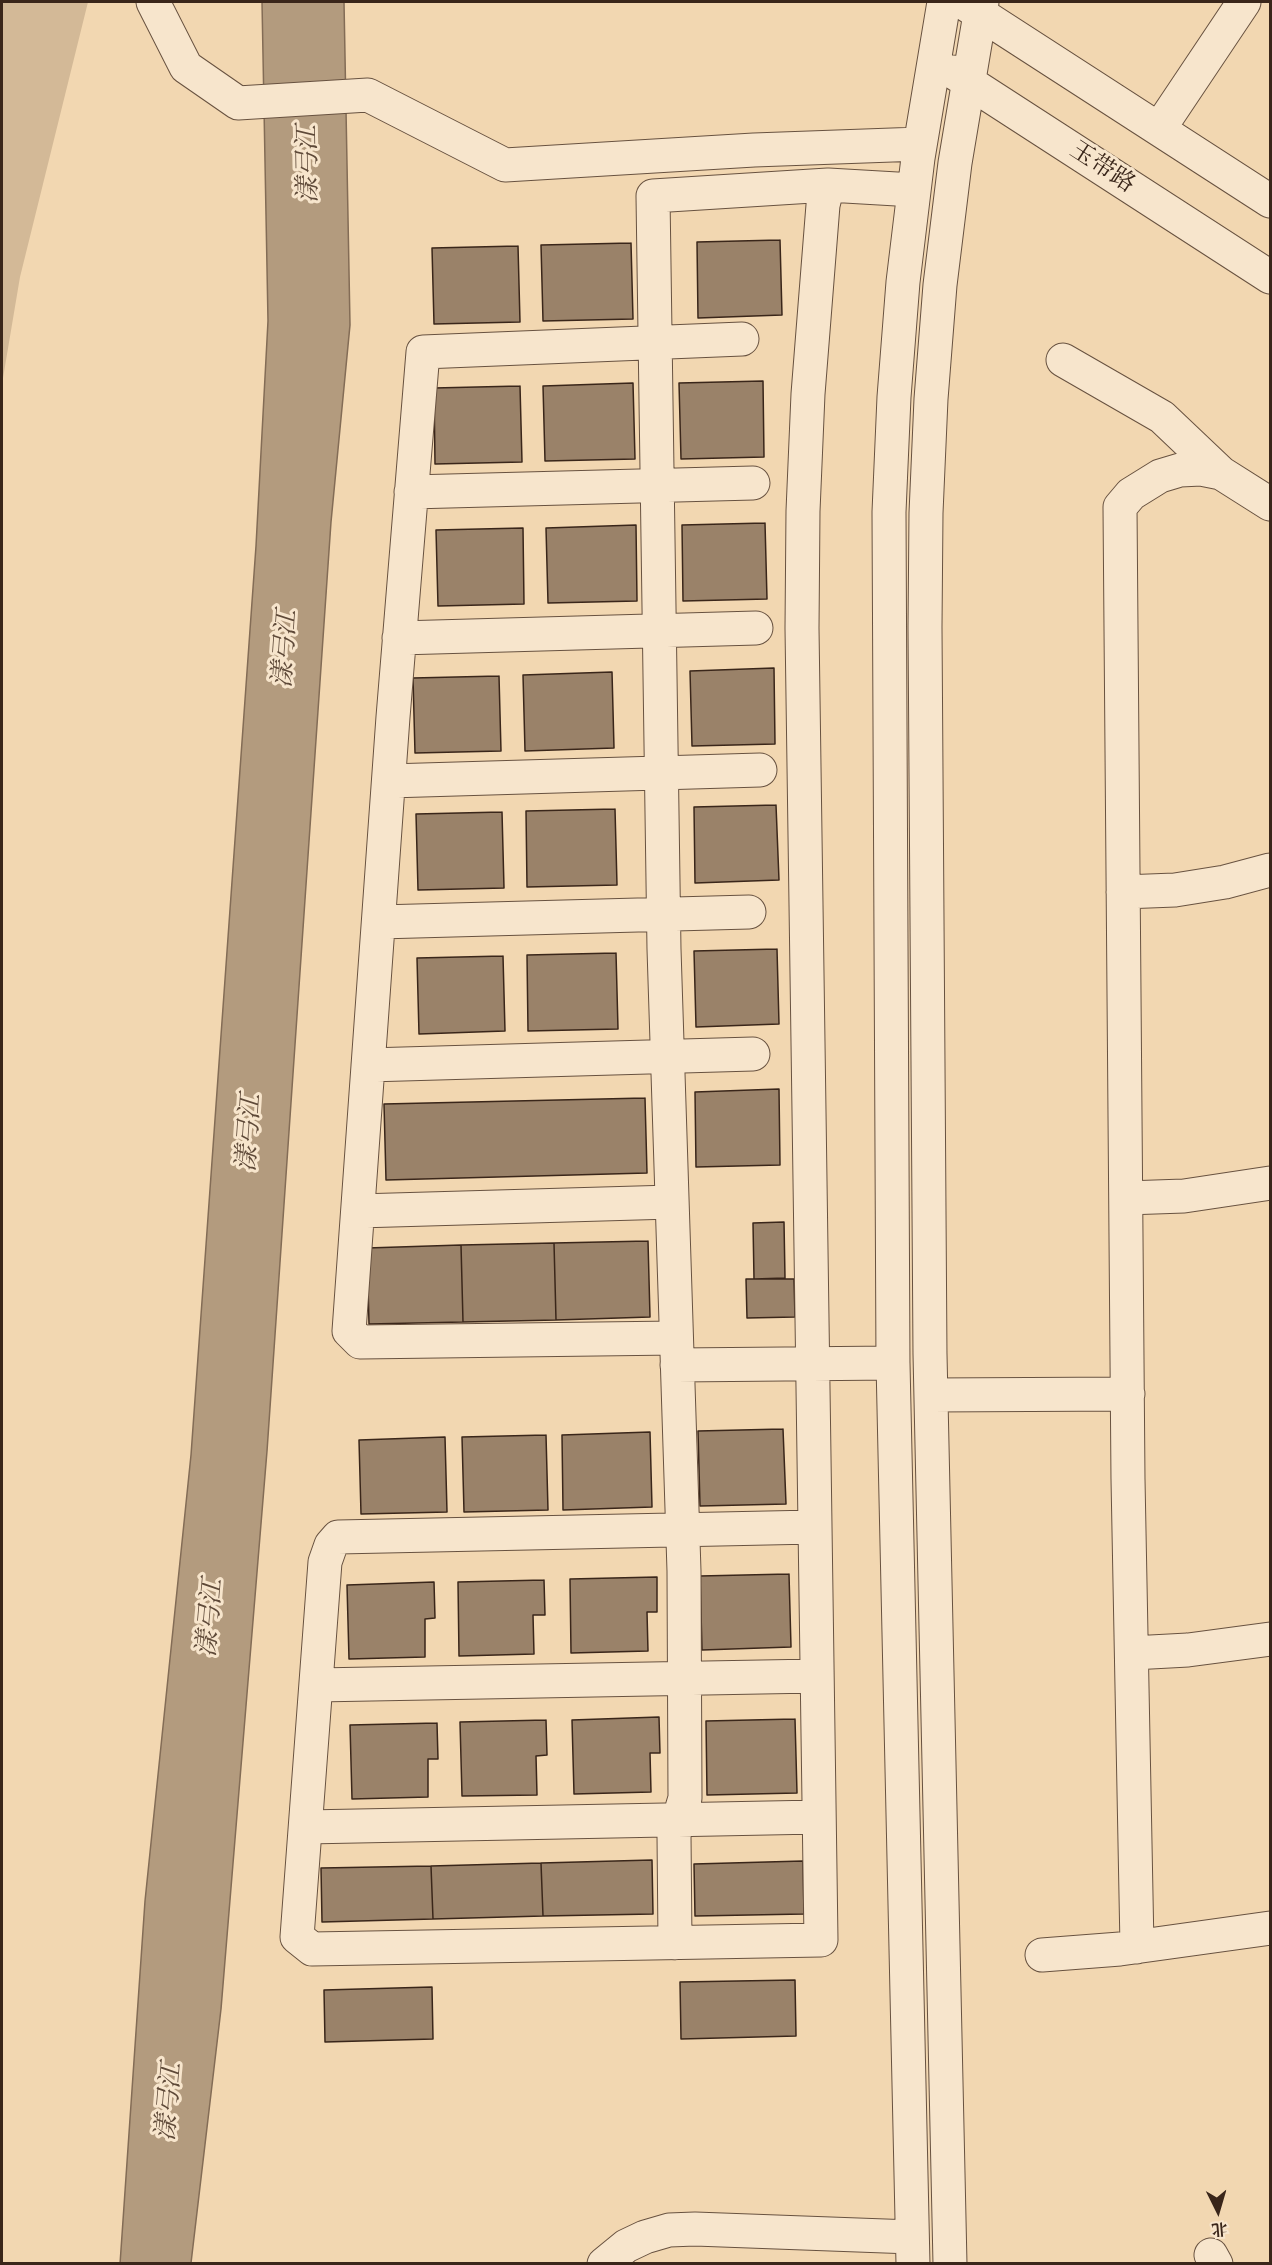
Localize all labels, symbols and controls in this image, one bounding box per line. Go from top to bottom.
water label: 漾弓江 [293,125,325,203]
street label: 玉带路 [1064,136,1140,200]
water label: 漾弓江 [268,609,304,689]
water label: 漾弓江 [232,1093,268,1173]
water label: 漾弓江 [192,1578,230,1658]
water label: 漾弓江 [151,2062,189,2142]
north arrow [1188,2181,1248,2241]
text: 北 [1211,2217,1229,2241]

